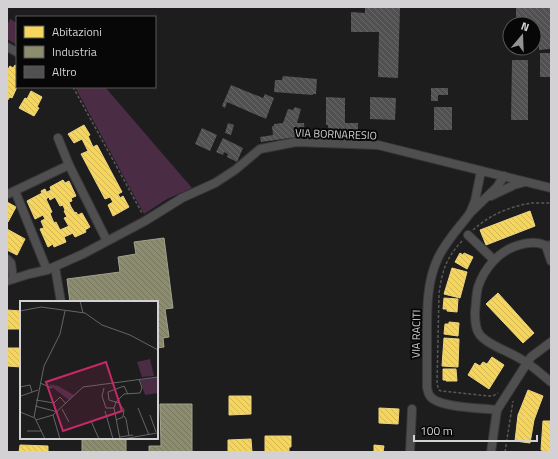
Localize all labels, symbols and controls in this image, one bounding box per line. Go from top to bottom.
legend [16,16,156,88]
north arrow [502,16,542,56]
text: N [519,18,531,35]
text: Abitazioni [52,22,102,41]
text: Industria [52,42,97,61]
text: Altro [52,62,77,81]
street label: VIA BORNARESIO [295,125,377,143]
inset map [20,301,158,439]
street label: VIA RACITI [408,310,424,358]
scale bar [414,417,537,443]
text: 100 m [420,421,453,440]

